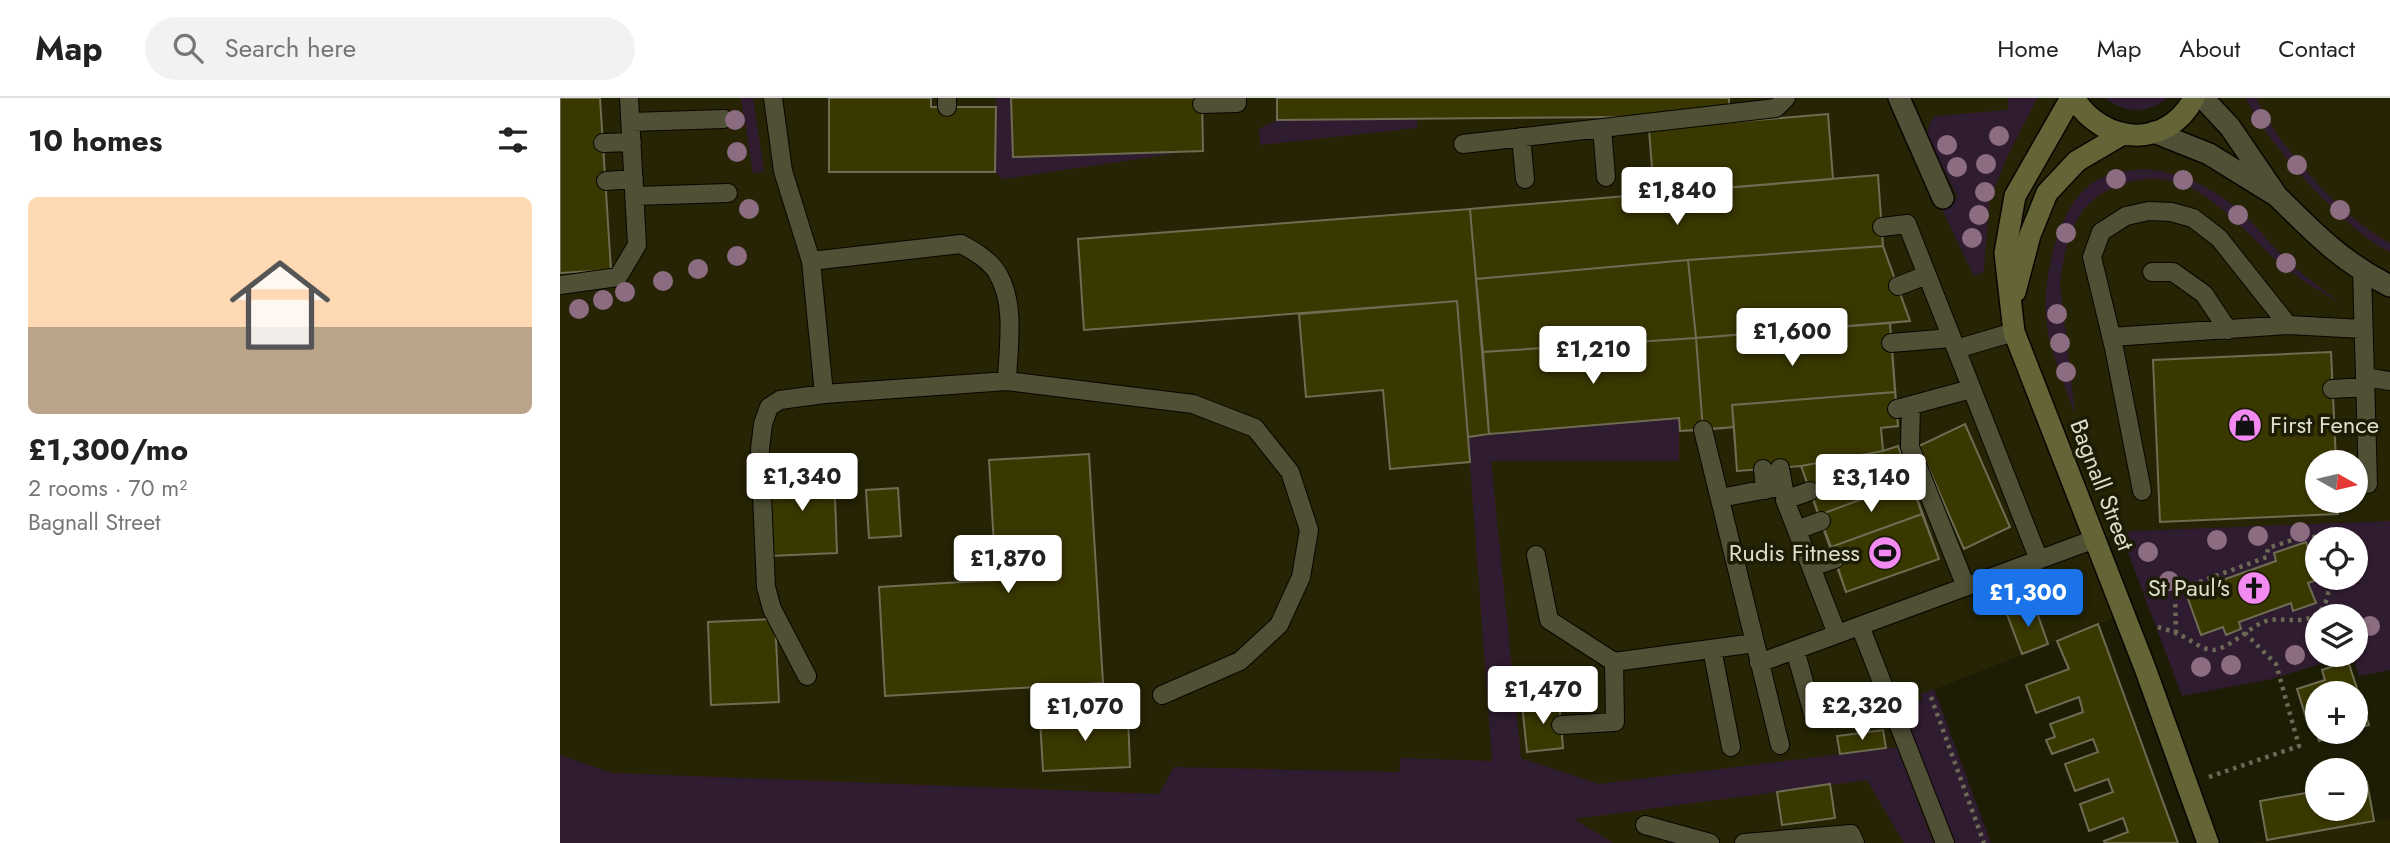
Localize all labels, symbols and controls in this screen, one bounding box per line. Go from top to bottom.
search box [145,17,635,80]
text: Map [35,25,103,72]
icon: search [169,29,207,67]
text: Search here [225,29,356,67]
text: Home [1997,31,2059,66]
text: Map [2097,31,2141,66]
text: About [2179,31,2240,66]
text: Contact [2278,31,2355,66]
text: 10 homes [28,119,162,162]
icon: filters [494,121,532,159]
pin: £1,840 [1620,167,1734,227]
text: £1,840 [1638,173,1716,207]
icon: home [217,242,343,368]
pin: £1,600 [1735,308,1849,368]
text: £1,600 [1752,314,1832,348]
pin: £1,210 [1536,327,1650,386]
text: £1,210 [1555,332,1631,366]
shop icon: First Fence [2226,406,2264,444]
place label: First Fence [2270,407,2379,442]
street label: Bagnall Street [2061,414,2144,556]
text: £1,300/mo [28,428,188,471]
north arrow [2305,450,2368,513]
map controls [2305,450,2368,821]
pin: £1,340 [745,454,859,513]
pin: £3,140 [1814,454,1928,514]
text: £1,340 [763,459,841,493]
text: £3,140 [1832,460,1910,494]
text: 2 rooms · 70 m² [28,471,187,505]
text: Bagnall Street [28,505,161,539]
button: locate [2305,527,2368,590]
sports icon: Rudis Fitness [1866,534,1904,572]
place label: Rudis Fitness [1729,535,1860,570]
pin: £1,870 [951,536,1065,595]
text: £1,870 [970,541,1046,575]
church icon: St Paul's [2235,569,2273,607]
pin: £1,300 [1971,570,2085,629]
place label: St Paul's [2148,570,2230,605]
text: £1,300 [1989,575,2067,609]
button: layers [2305,604,2368,667]
pin: £1,470 [1486,666,1600,726]
text: £1,470 [1504,672,1582,706]
button: + [2305,681,2368,744]
pin: £2,320 [1805,682,1919,742]
pin: £1,070 [1028,684,1142,743]
text: £2,320 [1821,688,1903,722]
text: £1,070 [1046,689,1124,723]
button: − [2305,758,2368,821]

